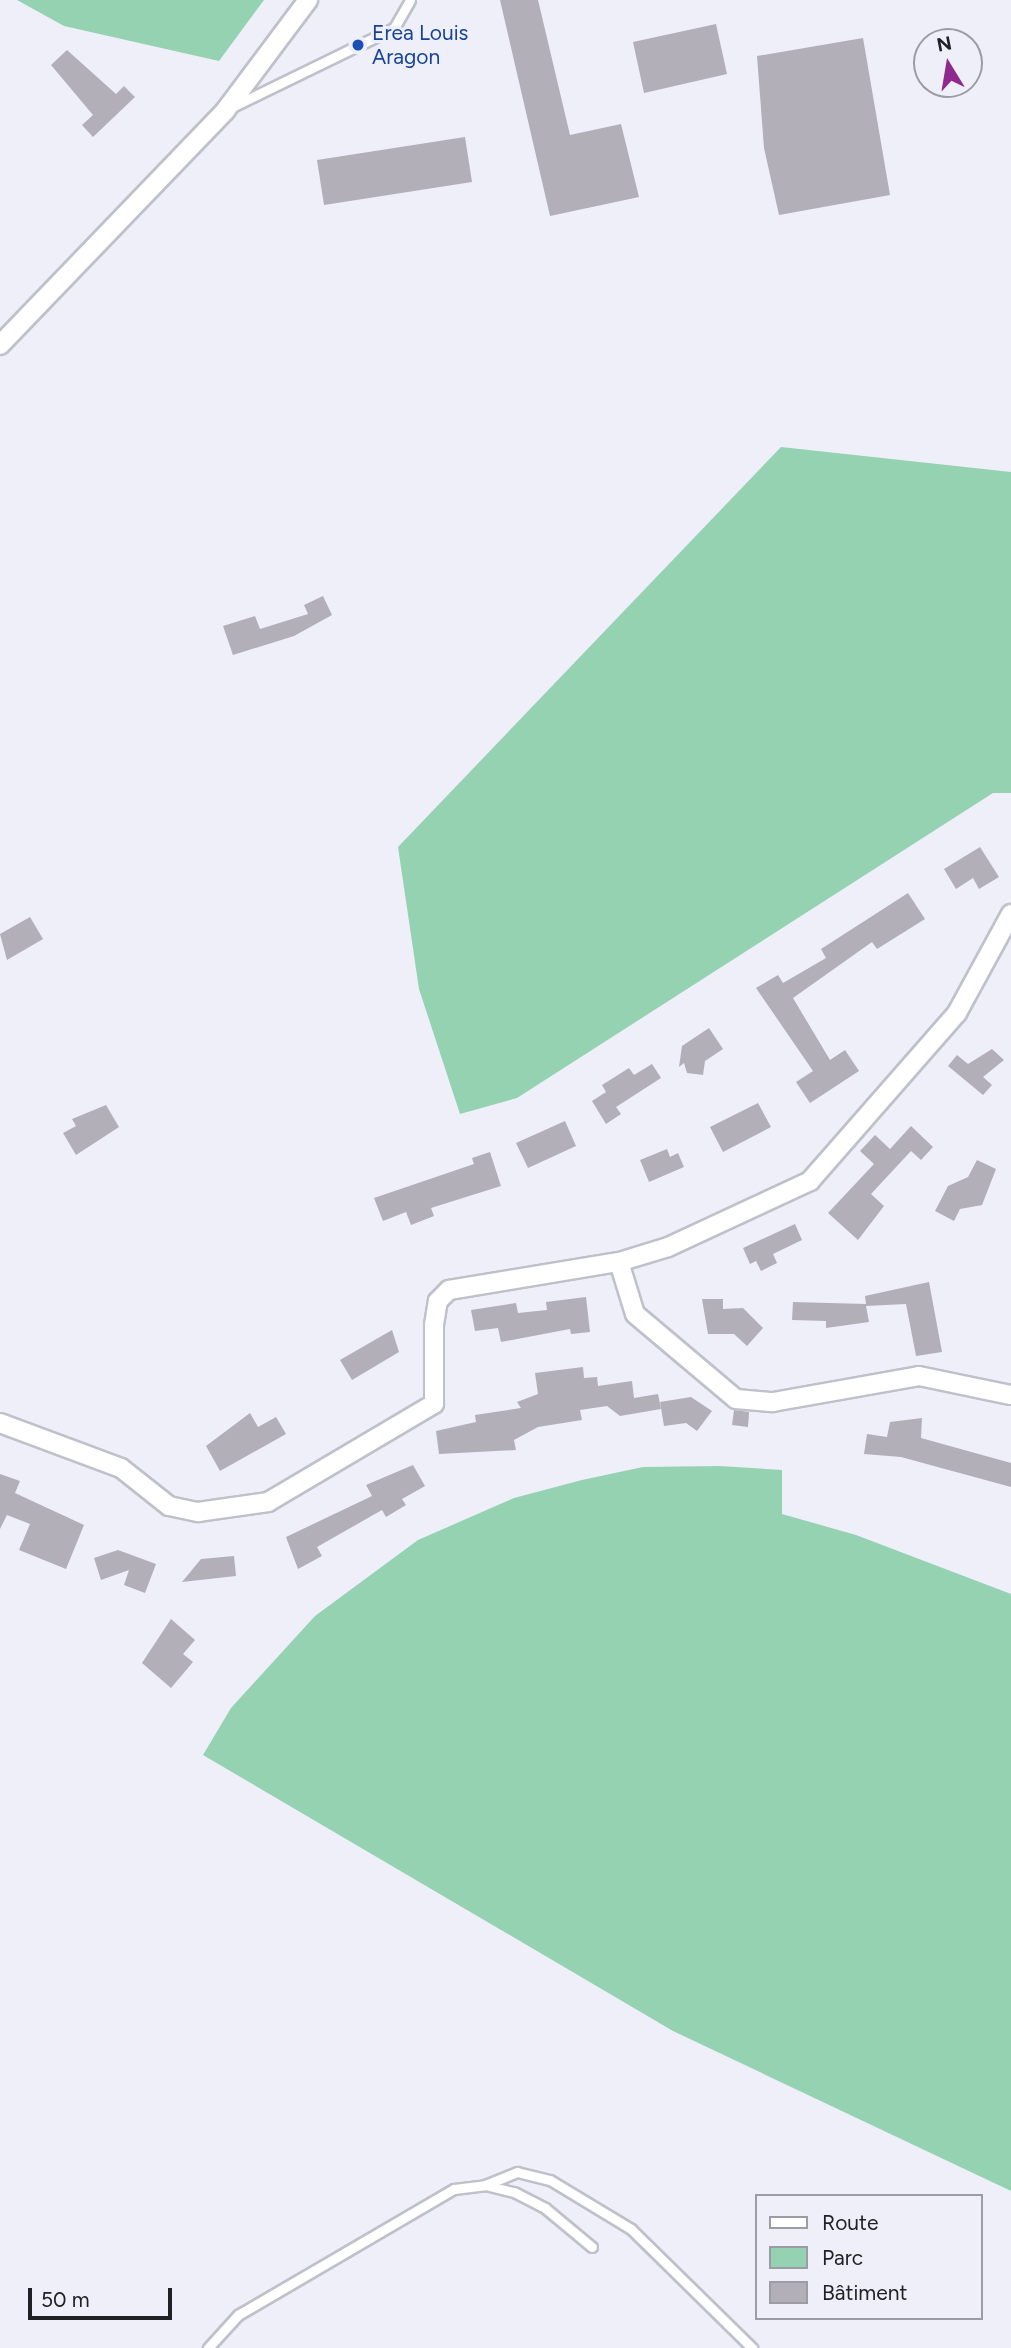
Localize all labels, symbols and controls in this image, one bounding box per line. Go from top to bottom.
place label: Erea Louis Aragon [372,20,468,70]
north arrow [913,28,983,98]
text: N [935,31,954,57]
marker: Erea Louis Aragon [350,37,366,53]
legend [755,2194,983,2320]
text: Route [822,2210,878,2235]
text: Parc [822,2245,863,2270]
scale bar [32,2274,175,2318]
text: Bâtiment [822,2280,907,2305]
text: 50 m [41,2287,90,2312]

